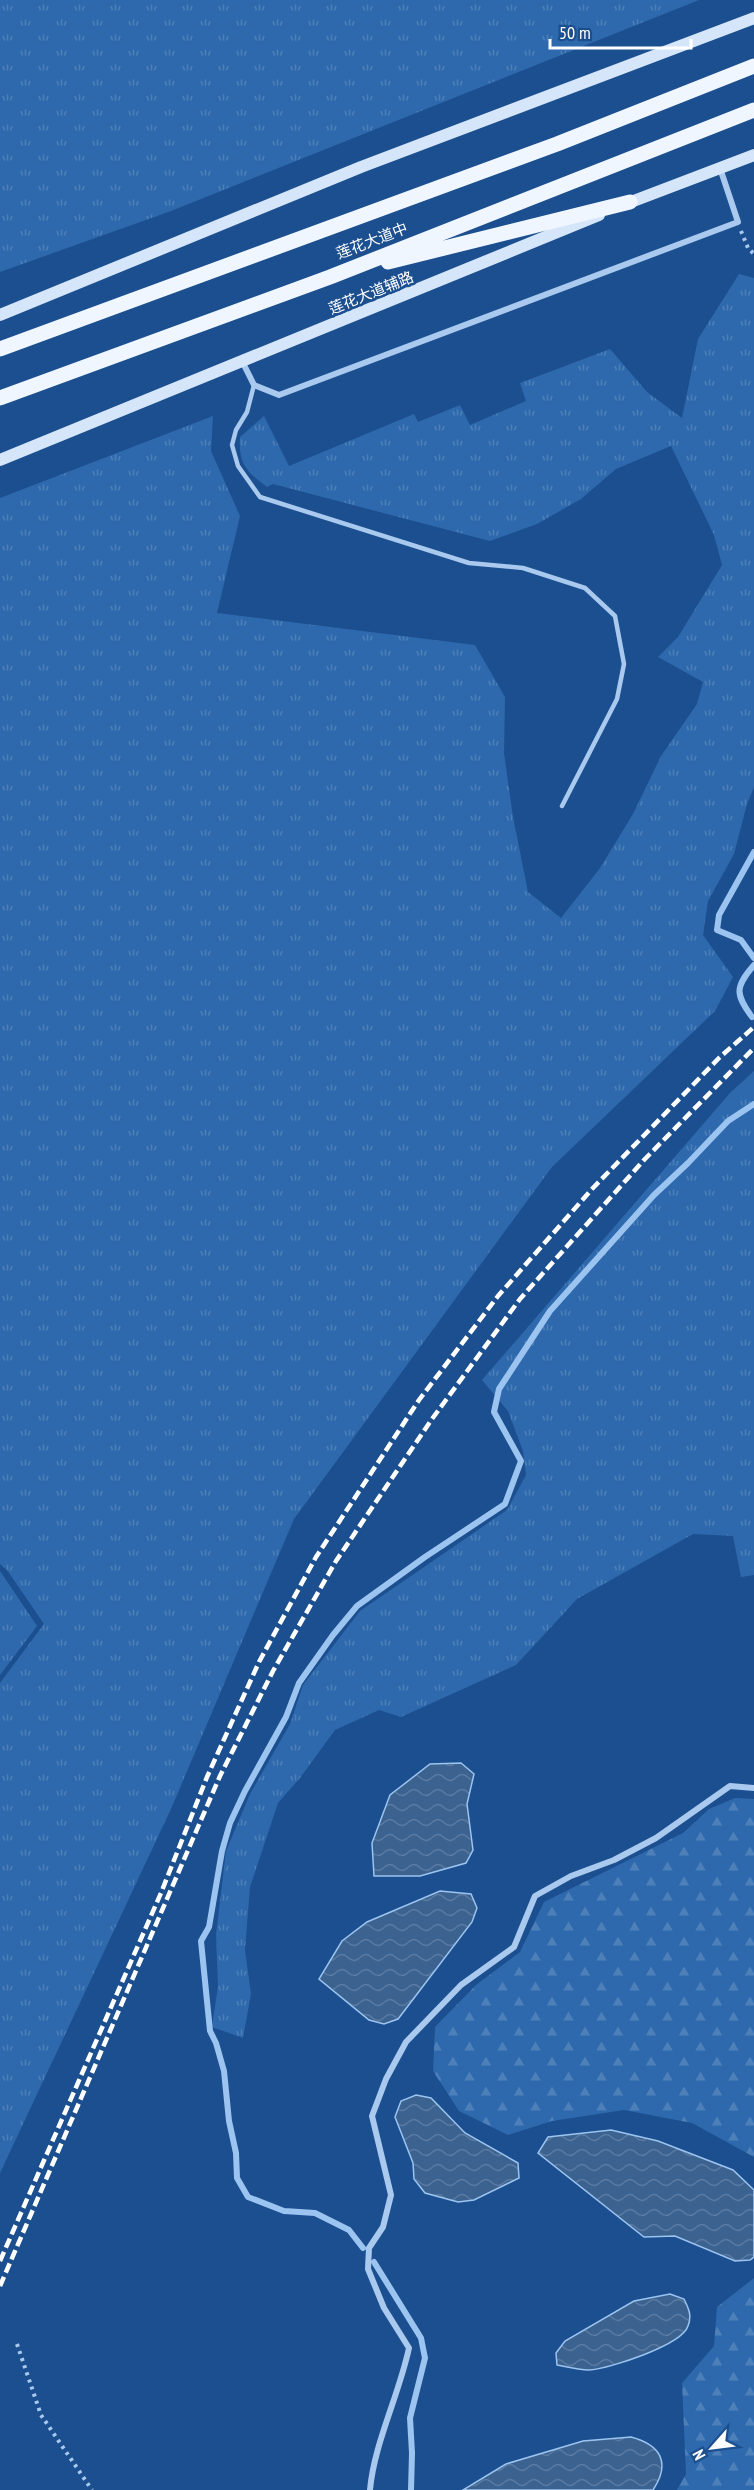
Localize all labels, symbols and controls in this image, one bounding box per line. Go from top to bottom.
scale bar [550,12,691,50]
text: 50 m [559,21,591,44]
street label: 莲花大道中 [333,218,410,263]
street label: 莲花大道辅路 [326,267,416,318]
north arrow [682,2418,742,2478]
text: N [688,2447,710,2464]

